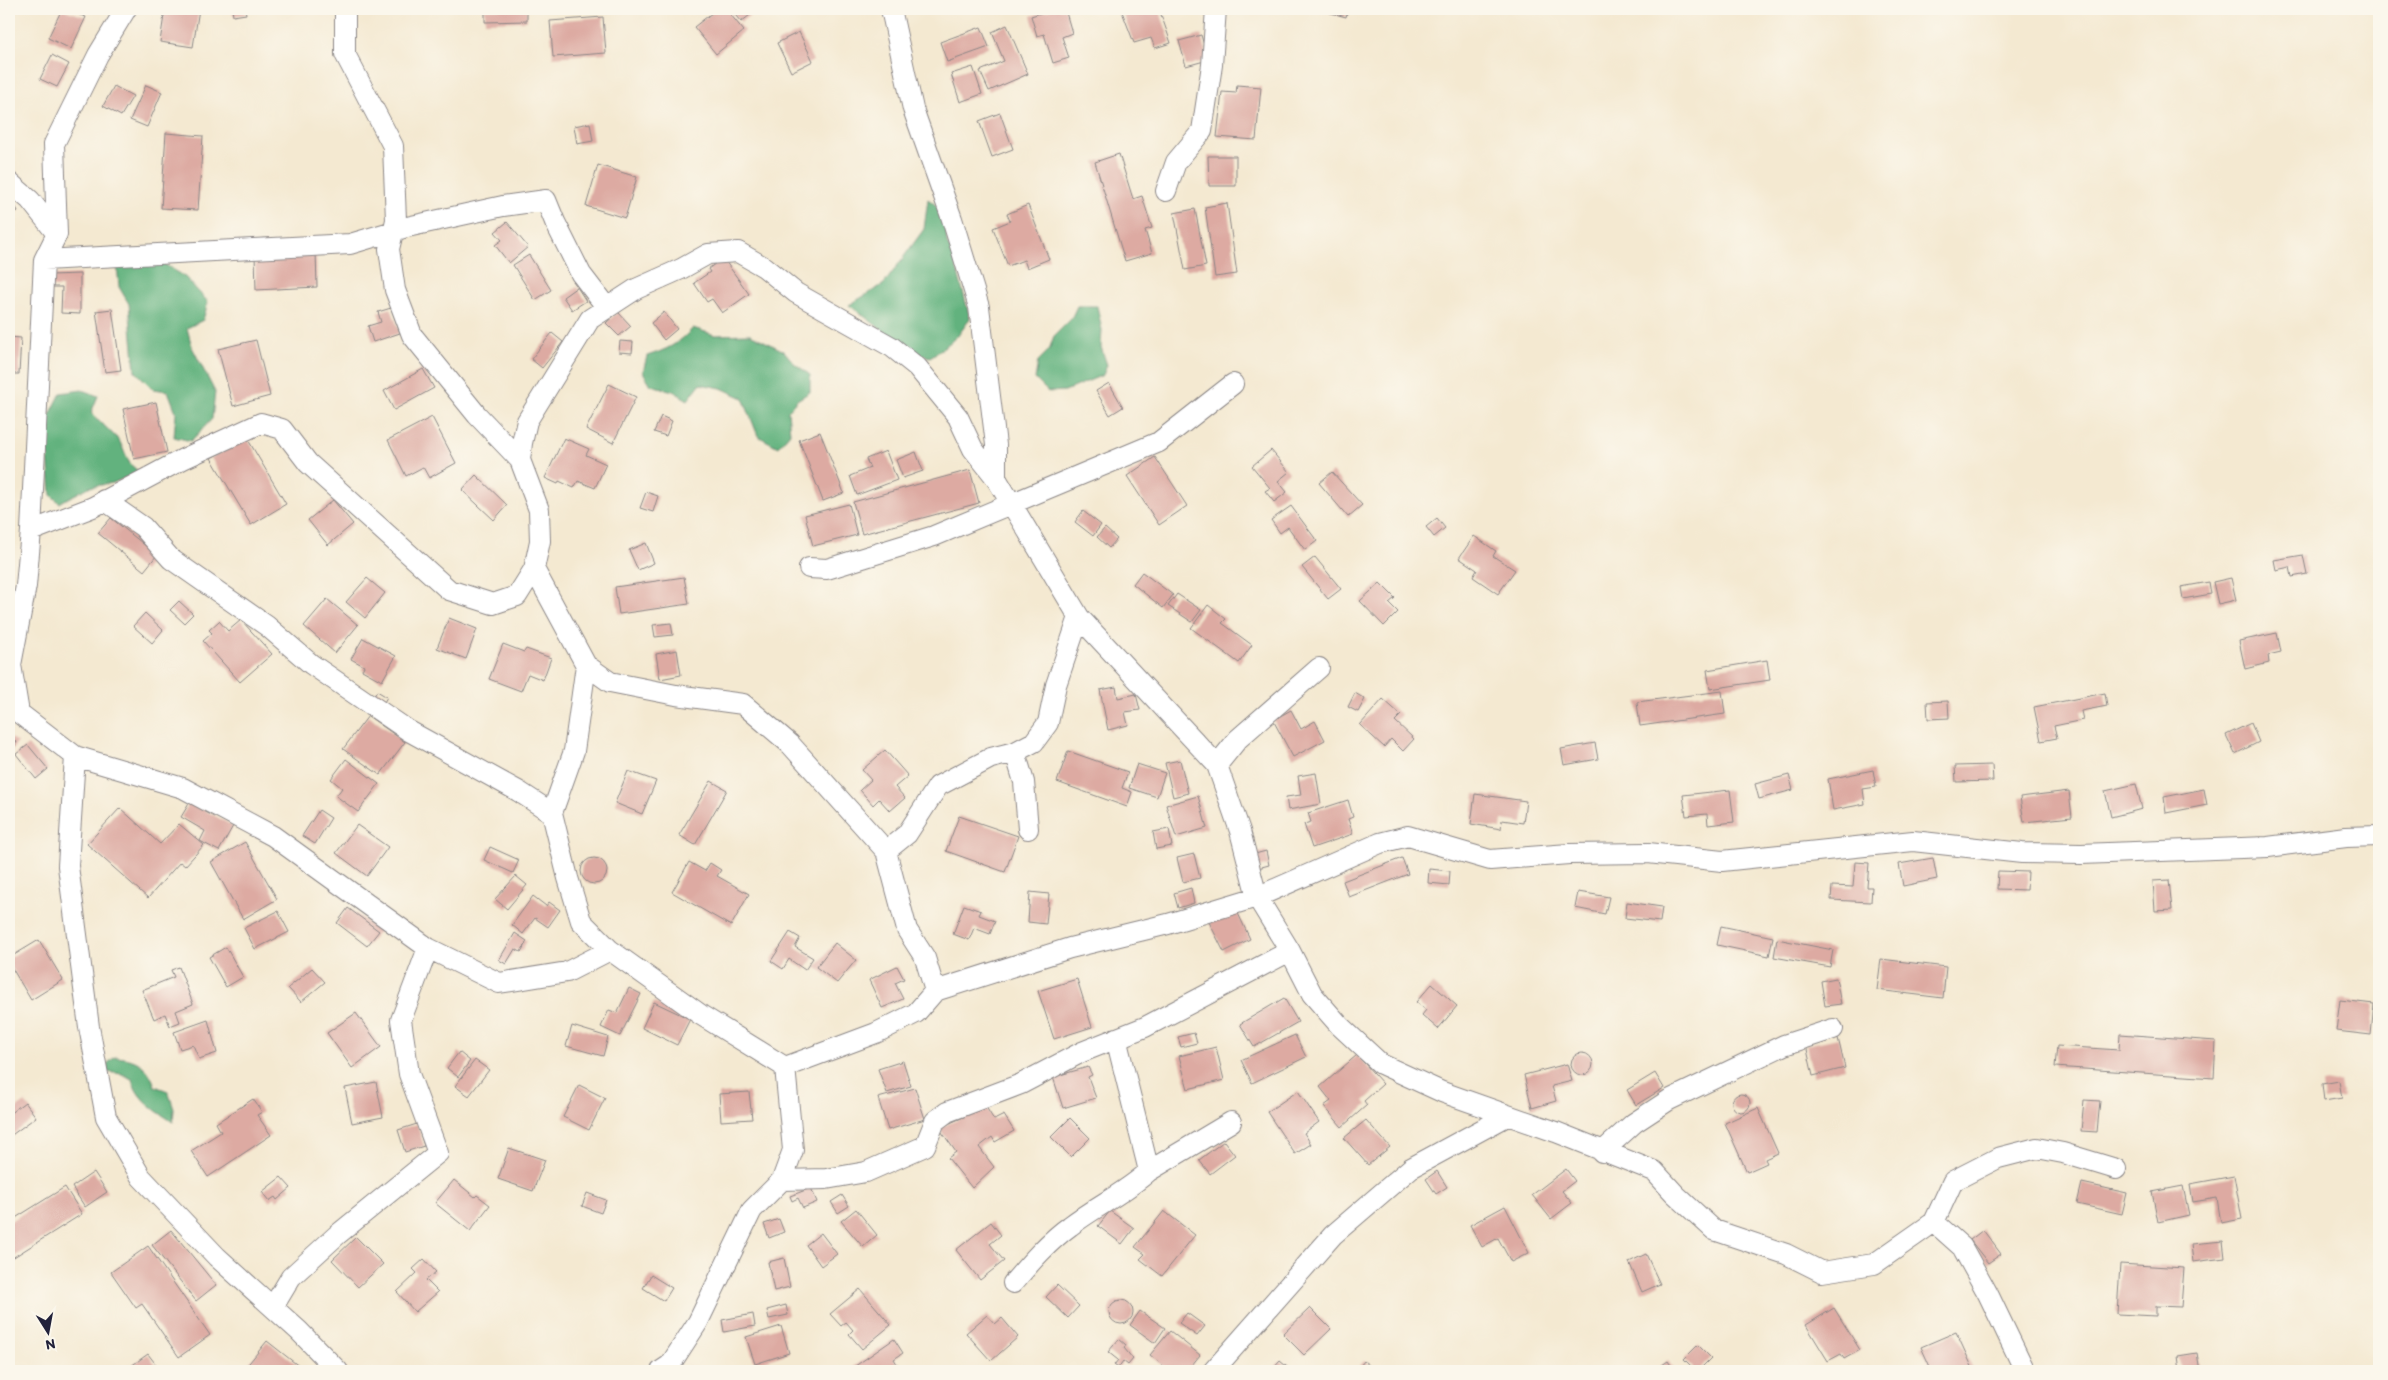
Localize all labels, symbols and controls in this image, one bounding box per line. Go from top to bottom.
north arrow [22,1308,72,1358]
text: N [44,1335,57,1354]

